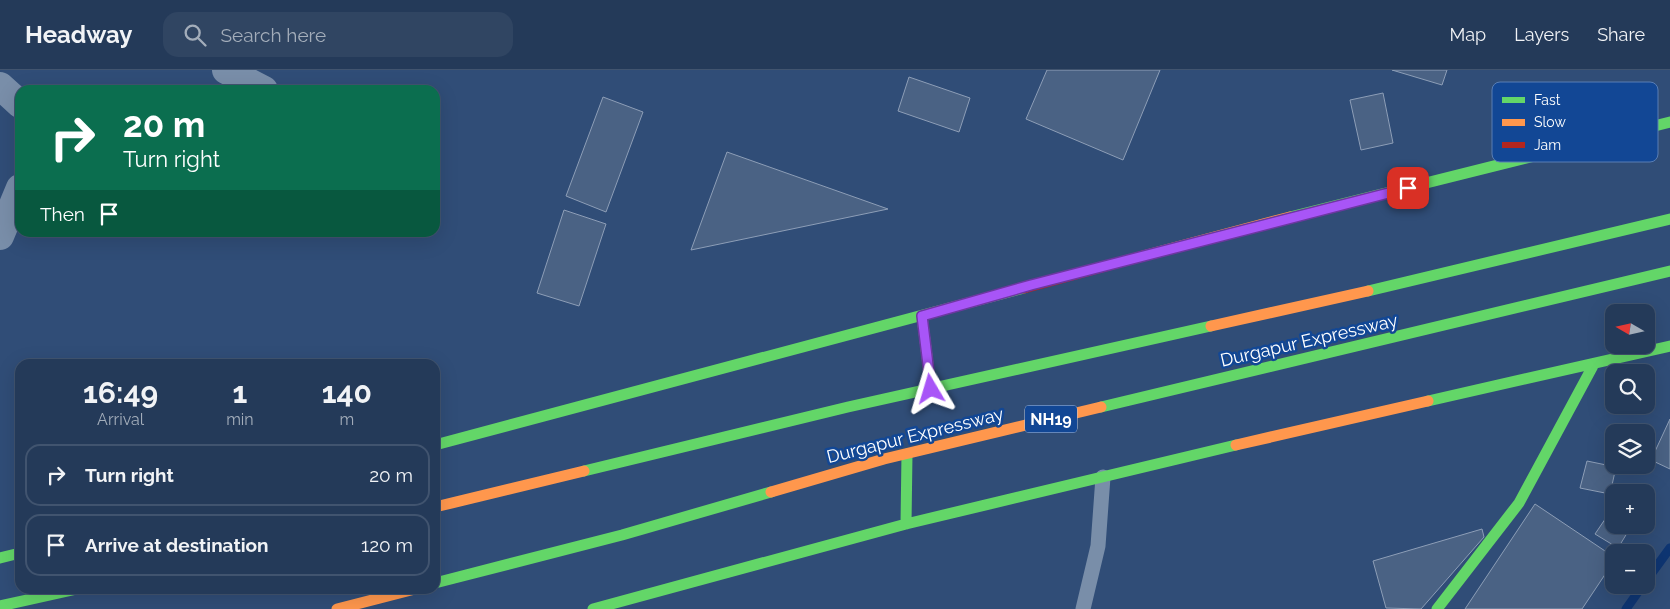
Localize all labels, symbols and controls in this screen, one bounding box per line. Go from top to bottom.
search box [163,12,513,57]
text: Headway [25,20,133,49]
icon: search [181,21,209,49]
text: Search here [221,24,326,46]
text: Map [1450,24,1486,45]
text: Layers [1514,24,1569,45]
text: Share [1597,24,1645,45]
legend [1492,82,1658,162]
text: Fast [1534,92,1561,108]
text: 20 m [123,104,205,145]
icon: right [40,105,105,170]
text: Slow [1534,114,1566,130]
text: Jam [1534,137,1561,153]
text: Turn right [123,146,220,172]
pin [1387,167,1429,209]
icon: arrive [1394,174,1422,202]
icon: arrive [95,200,123,228]
text: Then [40,203,85,225]
north arrow [1605,304,1655,354]
map controls [1605,304,1655,594]
street label: Durgapur Expressway [1218,309,1400,371]
position arrow [904,362,956,414]
button: search [1605,364,1655,414]
text: 16:49 [83,375,158,410]
text: 1 [233,375,247,410]
text: 140 [322,375,372,410]
street label: Durgapur Expressway [824,403,1006,467]
road number: NH19 [1025,406,1077,432]
text: Arrival [97,410,144,429]
text: min [226,410,254,429]
text: m [339,410,354,429]
button: layers [1605,424,1655,474]
icon: right [42,461,70,489]
text: Turn right [85,464,174,486]
text: 20 m [369,464,413,486]
button: + [1605,484,1655,534]
icon: arrive [42,531,70,559]
text: Arrive at destination [85,534,269,556]
text: 120 m [361,534,413,556]
button: − [1605,544,1655,594]

